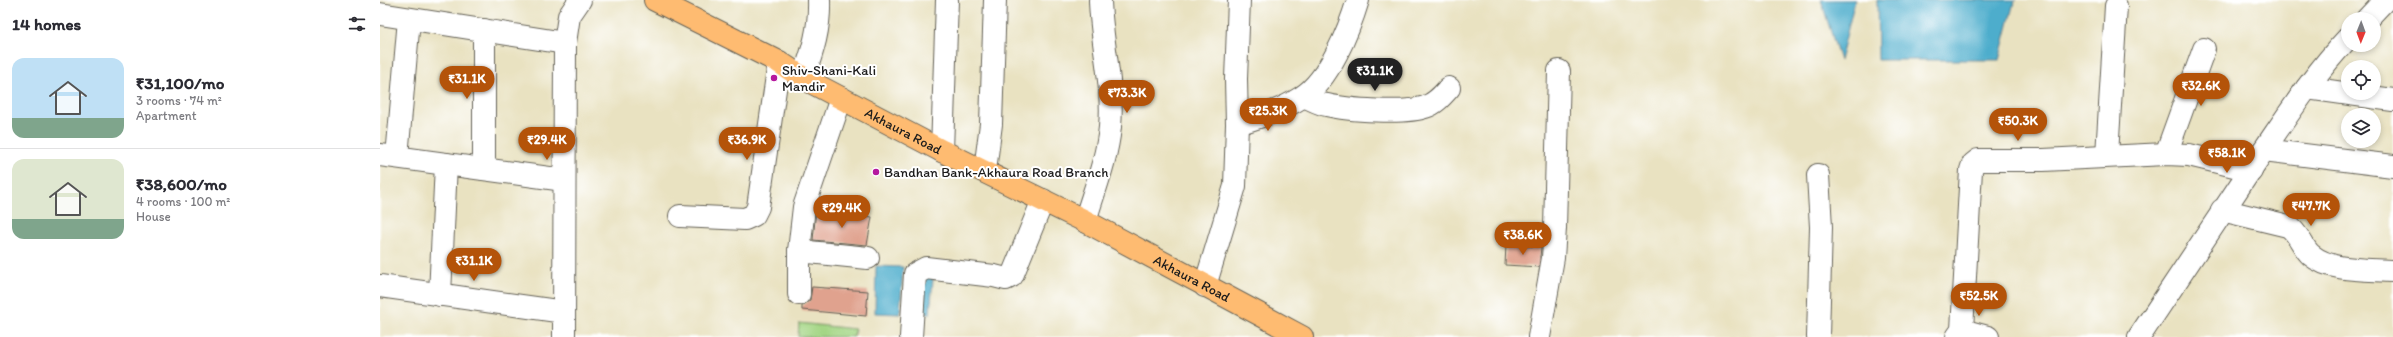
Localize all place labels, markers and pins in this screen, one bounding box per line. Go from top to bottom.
pin: ₹31.1K [1342,58,1408,92]
place label: Shiv-Shani-Kali Mandir [782,62,876,95]
pin: ₹31.1K [434,66,500,100]
marker: Shiv-Shani-Kali Mandir [769,73,779,83]
pin: ₹32.6K [2168,73,2234,107]
pin: ₹73.3K [1094,80,1160,114]
pin: ₹25.3K [1235,98,1301,132]
pin: ₹50.3K [1985,108,2051,142]
pin: ₹29.4K [514,127,580,161]
pin: ₹36.9K [714,127,780,161]
pin: ₹58.1K [2194,140,2260,174]
place label: Bandhan Bank-Akhaura Road Branch [884,164,1108,181]
marker: Bandhan Bank-Akhaura Road Branch [871,167,881,177]
pin: ₹47.7K [2278,193,2344,227]
pin: ₹29.4K [809,195,875,229]
pin: ₹38.6K [1490,222,1556,256]
pin: ₹31.1K [441,248,507,282]
pin: ₹52.5K [1946,283,2012,317]

